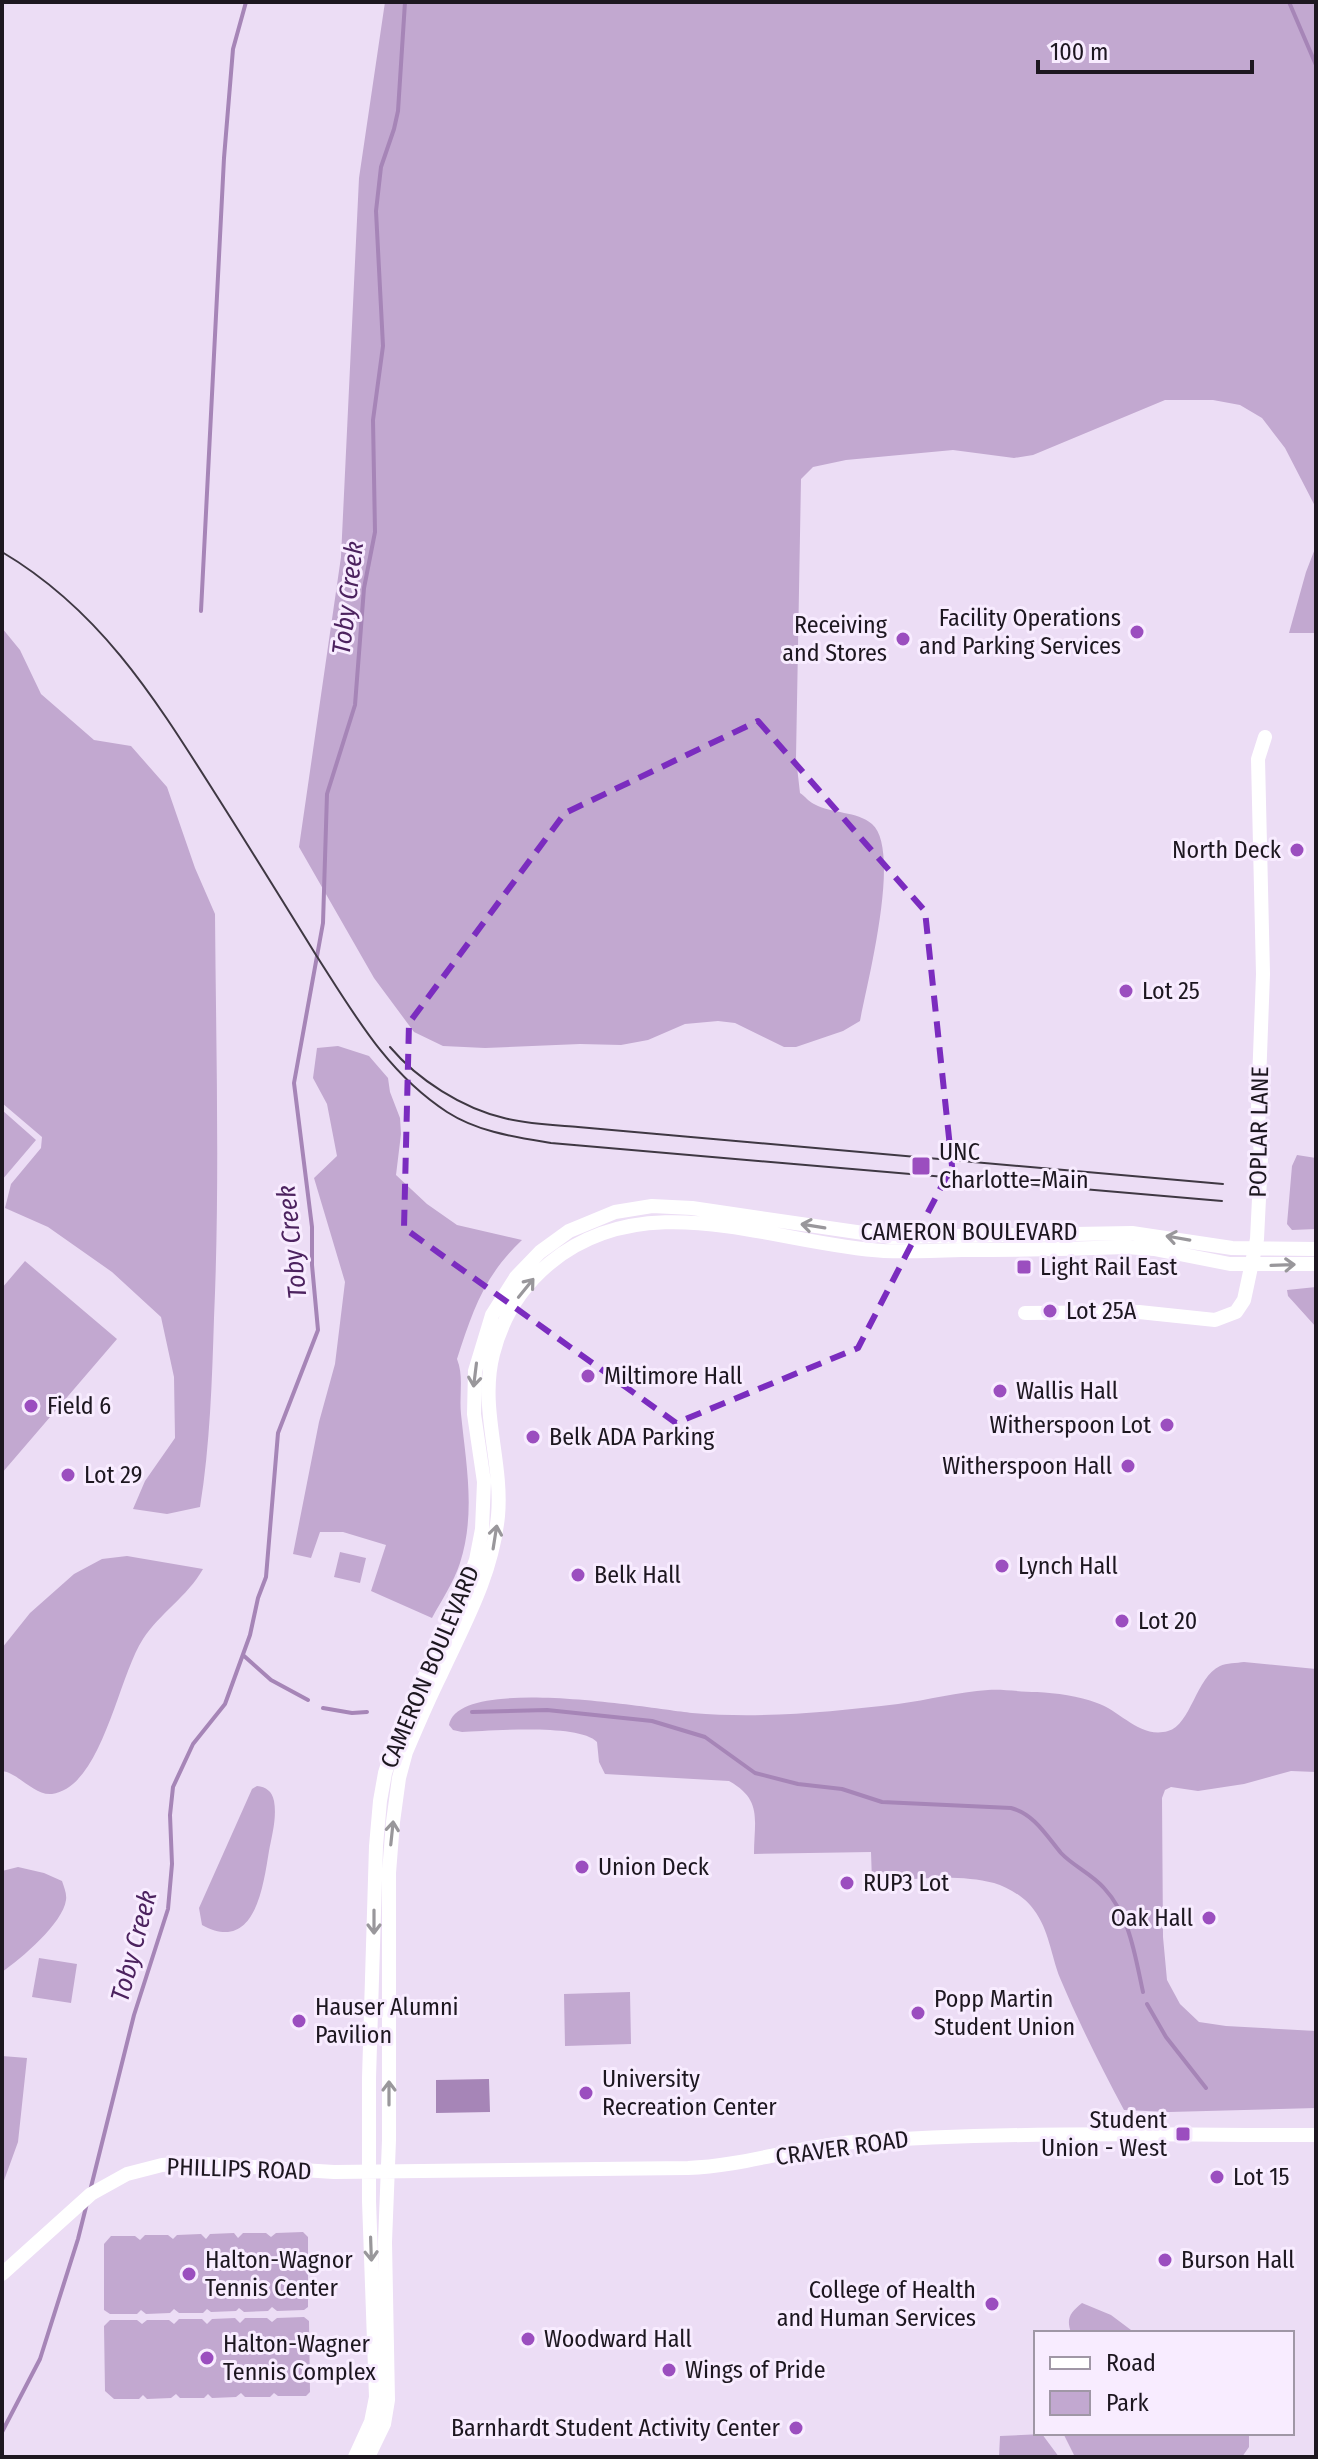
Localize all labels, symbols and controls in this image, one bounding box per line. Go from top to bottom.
scale bar [1038,24,1252,74]
text: 100 m [1050,38,1108,66]
water label: Toby Creek [326,540,370,656]
place label: Facility Operations and Parking Services [919,604,1121,660]
place label: Receiving and Stores [782,611,888,667]
marker: Facility Operations and Parking Services [1128,623,1146,641]
marker: Receiving and Stores [894,630,912,648]
place label: North Deck [1172,836,1282,864]
marker: North Deck [1288,841,1306,859]
place label: Lot 25 [1142,977,1200,1005]
marker: Lot 25 [1117,982,1135,1000]
street label: POPLAR LANE [1244,1066,1274,1198]
place label: UNC Charlotte–Main [939,1138,1089,1194]
marker: UNC Charlotte–Main [910,1155,932,1177]
water label: Toby Creek [271,1184,313,1300]
one-way arrow [801,1218,826,1233]
street label: CAMERON BOULEVARD [860,1218,1078,1246]
one-way arrow [1166,1230,1191,1245]
place label: Light Rail East [1040,1253,1178,1281]
one-way arrow [1269,1257,1296,1273]
marker: Light Rail East [1015,1258,1033,1276]
one-way arrow [518,1278,535,1299]
place label: Lot 25A [1066,1297,1137,1325]
marker: Lot 25A [1041,1302,1059,1320]
one-way arrow [467,1361,482,1388]
place label: Miltimore Hall [604,1362,742,1390]
marker: Miltimore Hall [579,1367,597,1385]
place label: Wallis Hall [1016,1377,1118,1405]
marker: Wallis Hall [991,1382,1009,1400]
place label: Field 6 [47,1392,111,1420]
marker: Field 6 [22,1397,40,1415]
place label: Witherspoon Lot [989,1411,1151,1439]
marker: Witherspoon Lot [1158,1416,1176,1434]
place label: Belk ADA Parking [549,1423,715,1451]
marker: Belk ADA Parking [524,1428,542,1446]
place label: Witherspoon Hall [942,1452,1112,1480]
marker: Witherspoon Hall [1119,1457,1137,1475]
place label: Lot 29 [84,1461,142,1489]
marker: Lot 29 [59,1466,77,1484]
one-way arrow [488,1525,503,1551]
place label: Lynch Hall [1018,1552,1118,1580]
marker: Lynch Hall [993,1557,1011,1575]
place label: Belk Hall [594,1561,681,1589]
street label: CAMERON BOULEVARD [375,1562,485,1772]
marker: Belk Hall [569,1566,587,1584]
place label: Lot 20 [1138,1607,1197,1635]
marker: Lot 20 [1113,1612,1131,1630]
one-way arrow [384,1820,399,1847]
place label: Union Deck [598,1853,710,1881]
marker: Union Deck [573,1858,591,1876]
place label: RUP3 Lot [863,1869,949,1897]
marker: RUP3 Lot [838,1874,856,1892]
water label: Toby Creek [104,1887,164,2005]
place label: Oak Hall [1111,1904,1193,1932]
one-way arrow [366,1908,382,1935]
marker: Oak Hall [1200,1909,1218,1927]
place label: Popp Martin Student Union [934,1985,1075,2041]
place label: Hauser Alumni Pavilion [315,1993,459,2049]
marker: Popp Martin Student Union [909,2004,927,2022]
marker: Hauser Alumni Pavilion [290,2012,308,2030]
place label: University Recreation Center [602,2065,777,2121]
one-way arrow [381,2080,397,2107]
marker: University Recreation Center [577,2084,595,2102]
place label: Student Union - West [1041,2106,1167,2162]
street label: CRAVER ROAD [774,2125,910,2171]
marker: Student Union - West [1174,2125,1192,2143]
street label: PHILLIPS ROAD [166,2152,312,2186]
place label: Lot 15 [1233,2163,1290,2191]
marker: Lot 15 [1208,2168,1226,2186]
one-way arrow [363,2235,378,2262]
place label: Halton-Wagnor Tennis Center [205,2246,353,2302]
place label: Burson Hall [1181,2246,1295,2274]
marker: Burson Hall [1156,2251,1174,2269]
marker: Halton-Wagnor Tennis Center [180,2265,198,2283]
place label: College of Health and Human Services [777,2276,976,2332]
marker: College of Health and Human Services [983,2295,1001,2313]
place label: Woodward Hall [544,2325,692,2353]
place label: Halton-Wagner Tennis Complex [223,2330,376,2386]
marker: Woodward Hall [519,2330,537,2348]
legend [1034,2331,1294,2435]
marker: Halton-Wagner Tennis Complex [198,2349,216,2367]
text: Road [1106,2349,1156,2377]
place label: Wings of Pride [685,2356,826,2384]
marker: Wings of Pride [660,2361,678,2379]
text: Park [1106,2389,1149,2417]
place label: Barnhardt Student Activity Center [451,2414,781,2442]
marker: Barnhardt Student Activity Center [787,2419,805,2437]

